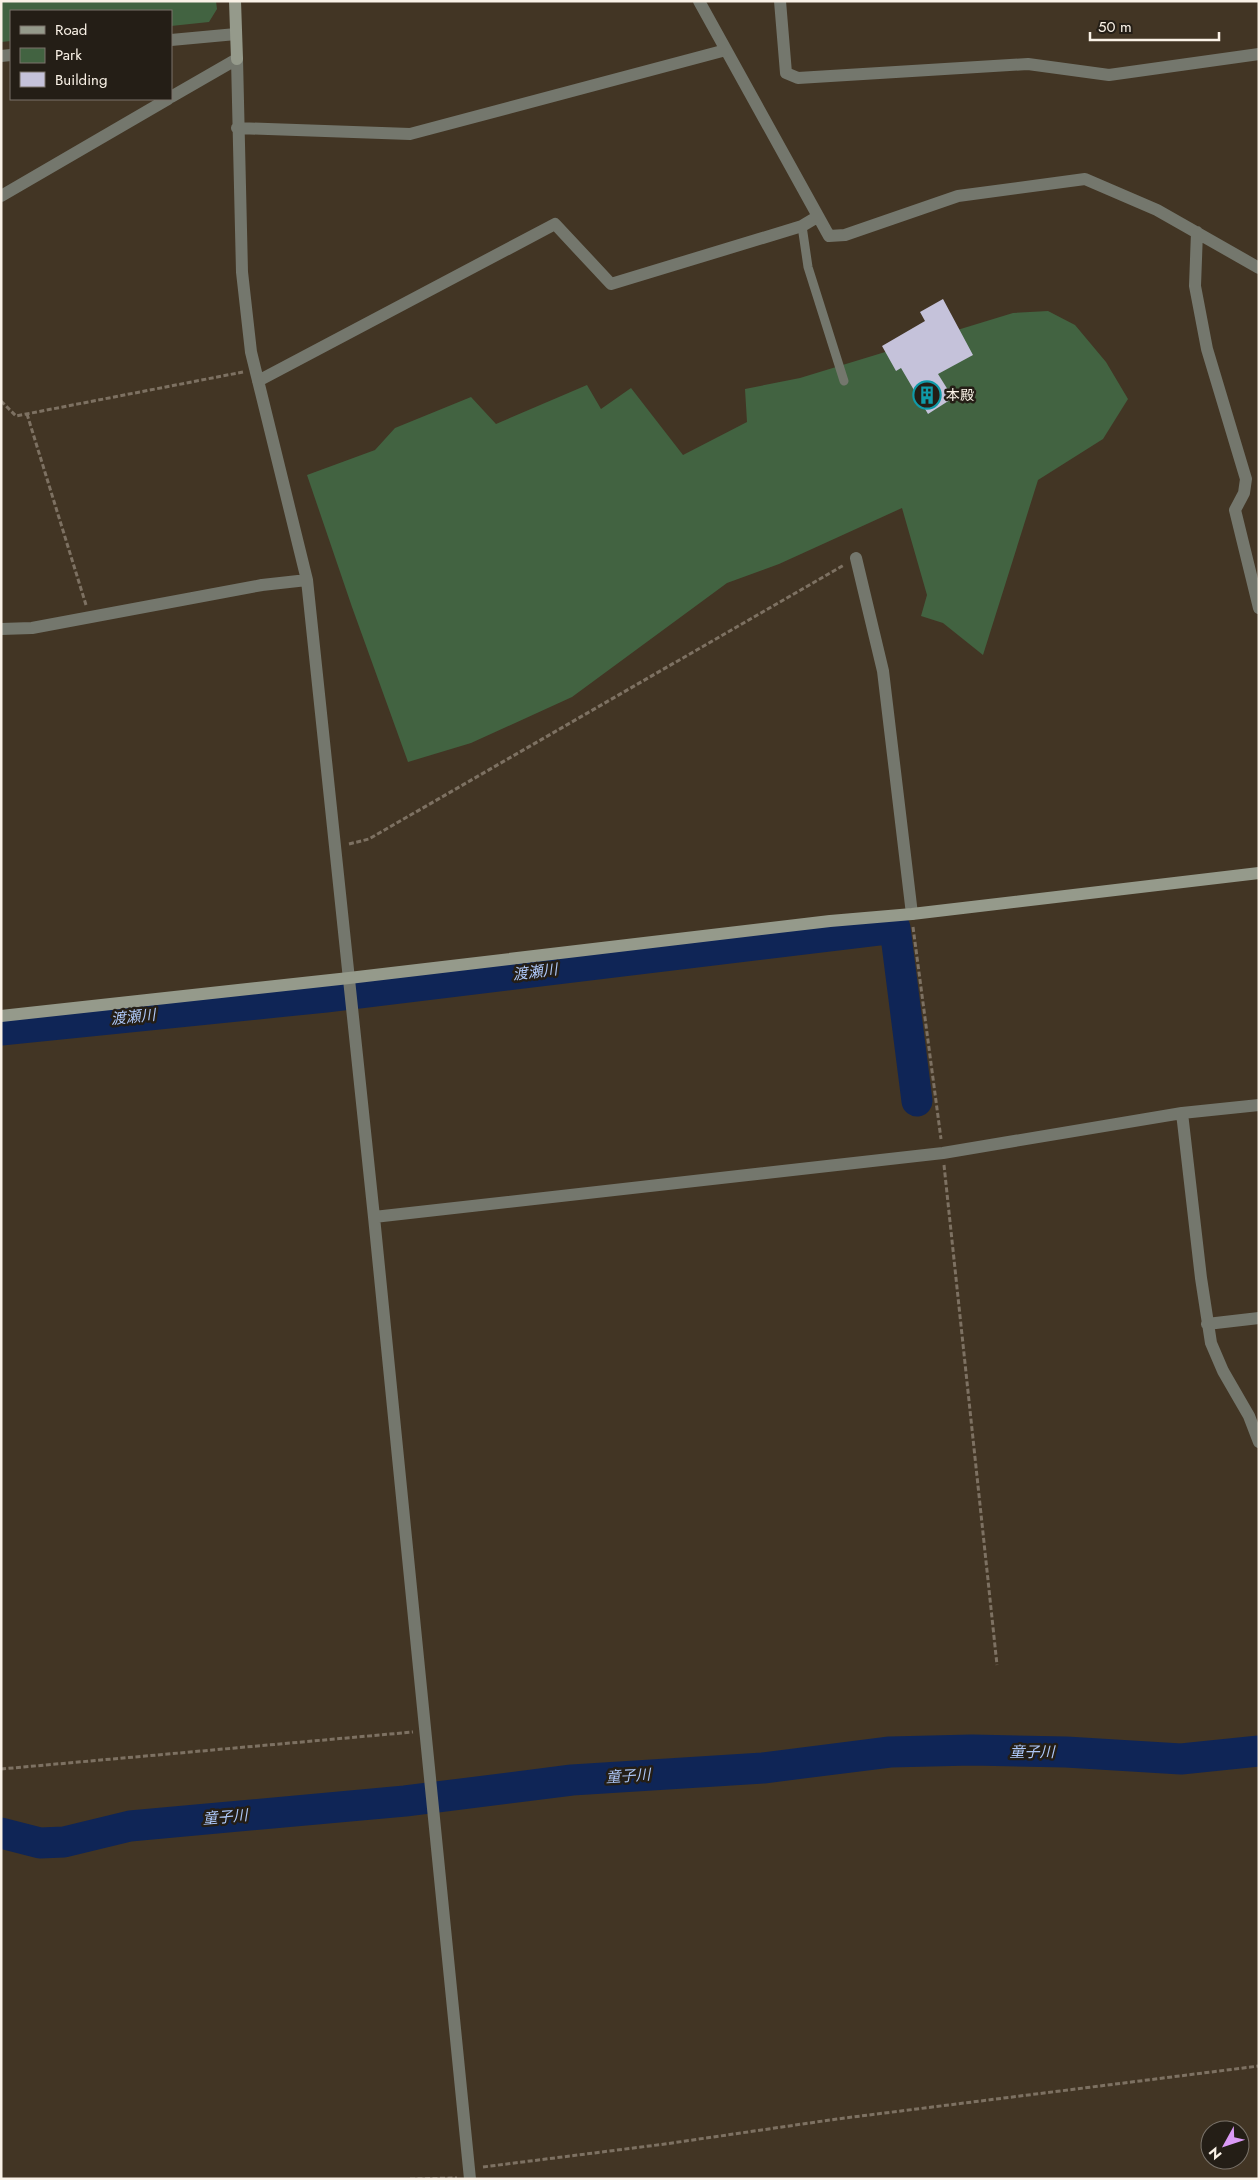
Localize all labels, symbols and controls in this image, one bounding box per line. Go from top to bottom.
legend [10,10,172,100]
scale bar [1090,10,1219,42]
text: 50 m [1098,16,1132,38]
text: Road [55,19,87,41]
text: Park [55,44,82,66]
text: Building [55,69,107,91]
building icon: 本殿 [912,380,942,410]
place label: 本殿 [946,385,974,405]
water label: 渡瀬川 [511,958,561,986]
water label: 渡瀬川 [109,1004,159,1030]
water label: 童子川 [1009,1741,1056,1763]
water label: 童子川 [605,1763,653,1789]
water label: 童子川 [202,1804,250,1830]
north arrow [1200,2120,1250,2170]
text: N [1204,2143,1226,2164]

